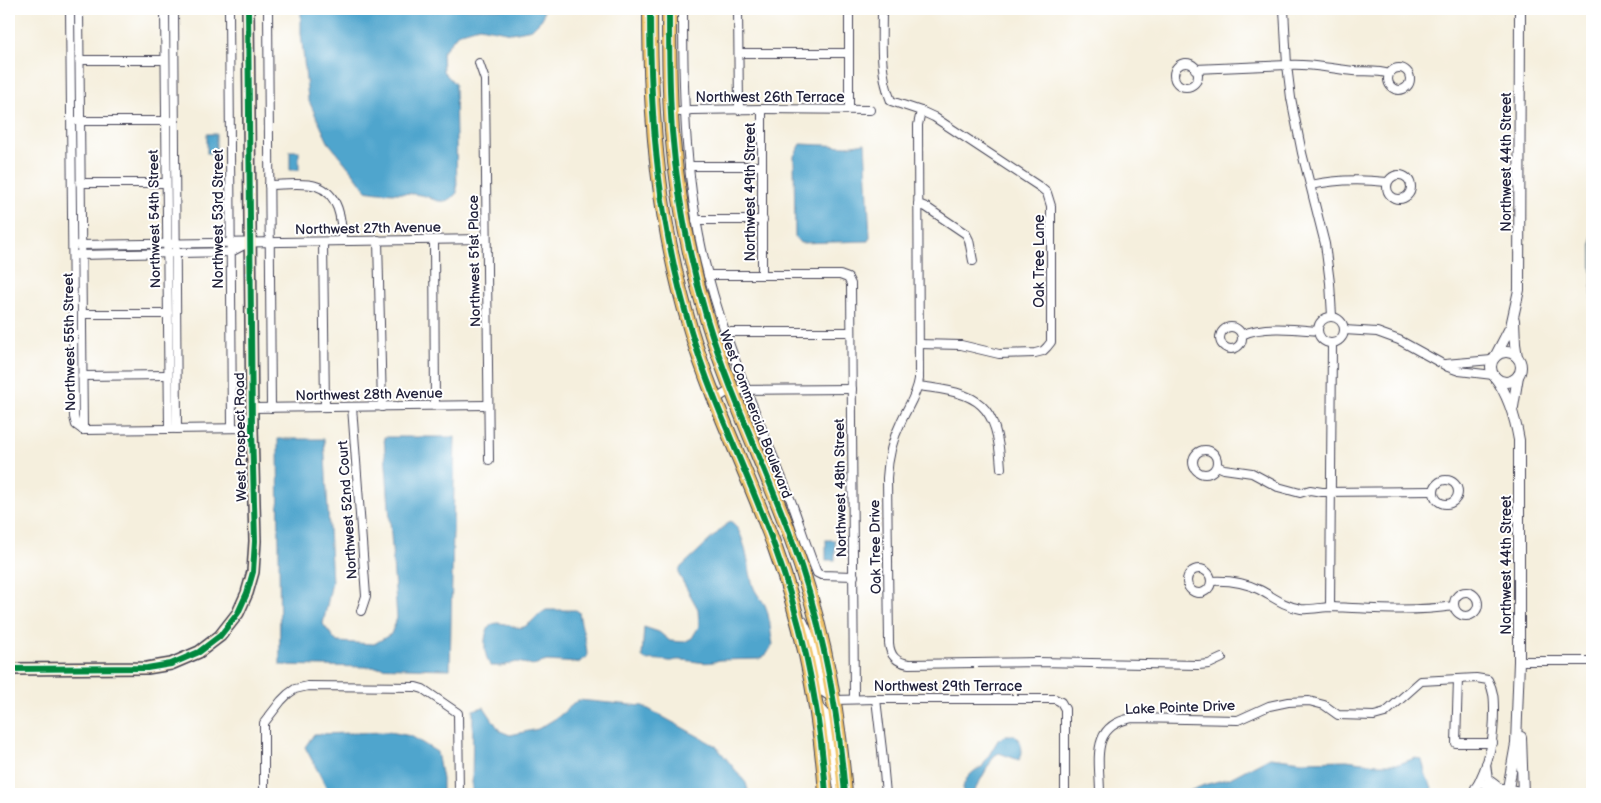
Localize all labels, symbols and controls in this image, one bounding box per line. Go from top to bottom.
street label: Northwest 26th Terrace [695,89,845,106]
street label: Northwest 44th Street [1498,92,1515,232]
street label: Northwest 49th Street [742,122,759,261]
street label: Northwest 54th Street [145,149,164,289]
street label: Northwest 53rd Street [210,149,227,289]
street label: Northwest 51st Place [465,195,484,327]
street label: Oak Tree Lane [1031,214,1048,308]
street label: Northwest 27th Avenue [295,219,441,238]
street label: Northwest 55th Street [60,272,79,411]
street label: West Commercial Boulevard [716,328,795,501]
street label: West Prospect Road [231,372,250,502]
street label: Northwest 28th Avenue [295,385,443,404]
street label: Northwest 48th Street [831,418,850,558]
street label: Northwest 52nd Court [334,439,361,580]
street label: Northwest 44th Street [1498,495,1515,635]
street label: Oak Tree Drive [866,500,885,594]
street label: Northwest 29th Terrace [874,678,1022,695]
street label: Lake Pointe Drive [1124,697,1236,718]

